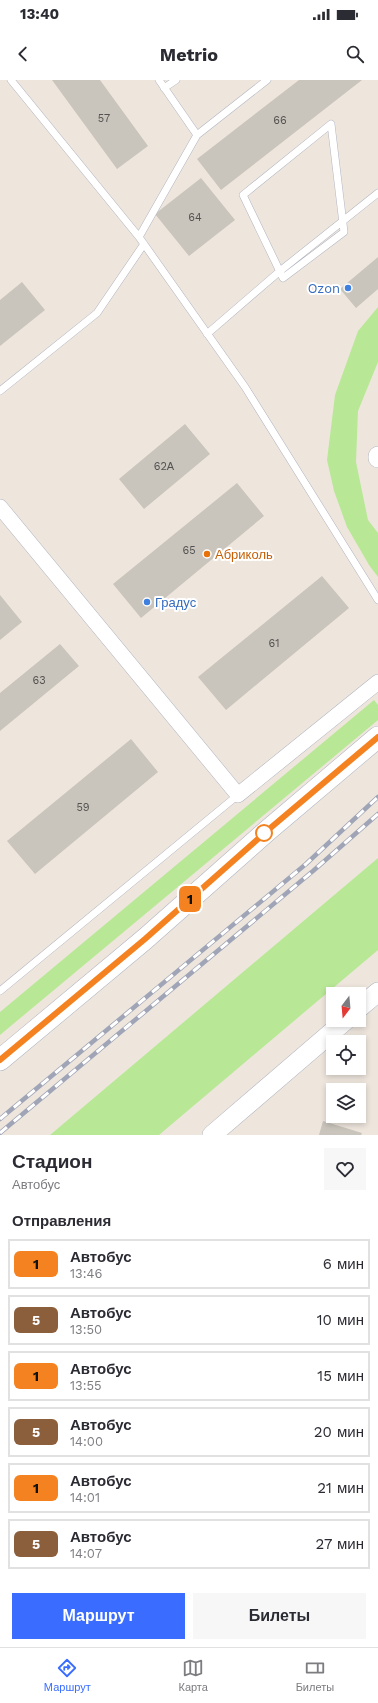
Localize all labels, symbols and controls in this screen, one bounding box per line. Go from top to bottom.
text: 13:40 [20,5,59,23]
icon: back [12,43,34,65]
icon: search [344,43,366,65]
text: Metrio [160,44,218,65]
house number: 57 [98,112,110,125]
house number: 66 [273,114,287,127]
house number: 64 [188,211,202,224]
place label: Ozon [308,281,340,296]
marker: Ozon [343,283,353,293]
house number: 62А [154,460,175,473]
house number: 65 [182,544,196,557]
place label: Абриколь [215,547,273,562]
marker: Абриколь [202,549,212,559]
place label: Градус [155,595,197,610]
marker: Градус [142,597,152,607]
house number: 61 [269,637,279,650]
house number: 63 [32,674,46,687]
house number: 59 [76,801,90,814]
unlabelled marker [255,824,273,842]
line badge: 1 [177,886,203,912]
text: 1 [187,891,193,907]
north arrow [326,987,366,1027]
map controls [326,987,366,1123]
button: locate [326,1035,366,1075]
button: layers [326,1083,366,1123]
button: heart [324,1148,366,1190]
text: Стадион [12,1150,92,1173]
text: Автобус [12,1177,60,1192]
text: Отправления [12,1212,111,1230]
text: Автобус [70,1248,132,1266]
text: 6 мин [323,1255,364,1273]
text: 1 [33,1256,39,1272]
text: 13:46 [70,1266,102,1281]
text: Автобус [70,1304,132,1322]
text: 10 мин [317,1311,364,1329]
text: 5 [32,1312,40,1328]
text: 13:50 [70,1322,102,1337]
text: Автобус [70,1360,132,1378]
text: 15 мин [317,1367,364,1385]
text: 1 [33,1368,39,1384]
text: 13:55 [70,1378,102,1393]
text: Автобус [70,1416,132,1434]
text: 20 мин [314,1423,364,1441]
text: 5 [32,1424,40,1440]
text: 14:00 [70,1434,103,1449]
text: Автобус [70,1472,132,1490]
text: 21 мин [317,1479,364,1497]
text: 1 [33,1480,39,1496]
text: 14:01 [70,1490,100,1505]
text: Автобус [70,1528,132,1546]
text: 27 мин [315,1535,364,1553]
text: 5 [32,1536,40,1552]
text: 14:07 [70,1546,102,1561]
button: Маршрут [12,1593,185,1639]
button: Билеты [193,1593,366,1639]
tab: Маршрут [44,1657,91,1694]
tab: Карта [178,1657,208,1694]
tab: Билеты [296,1657,334,1694]

